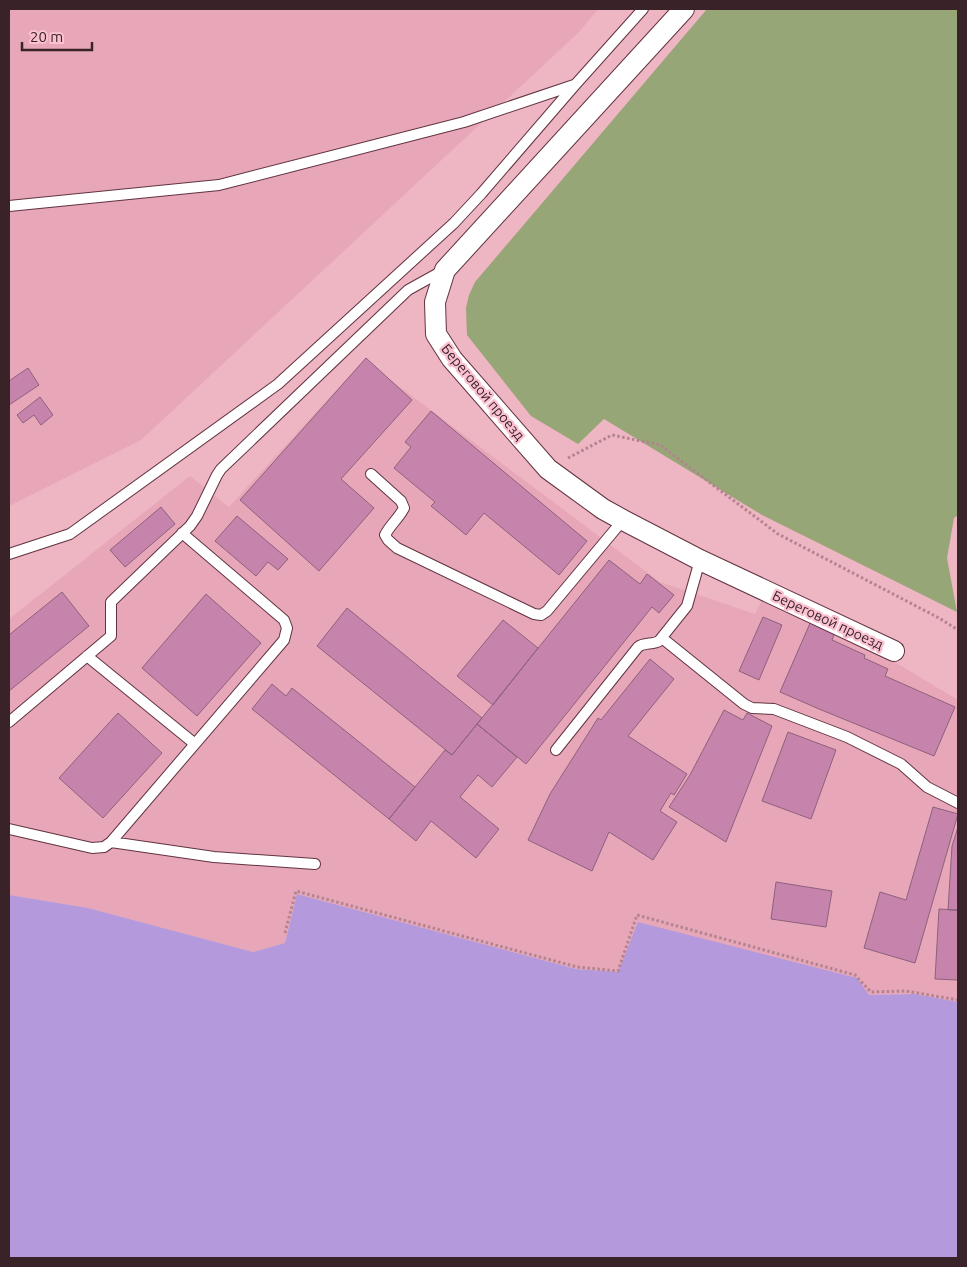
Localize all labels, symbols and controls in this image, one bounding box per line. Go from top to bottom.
scale bar [22,20,92,52]
text: 20 m [30,28,63,45]
street label: Береговой проезд [438,341,528,443]
street label: Береговой проезд [770,587,886,653]

